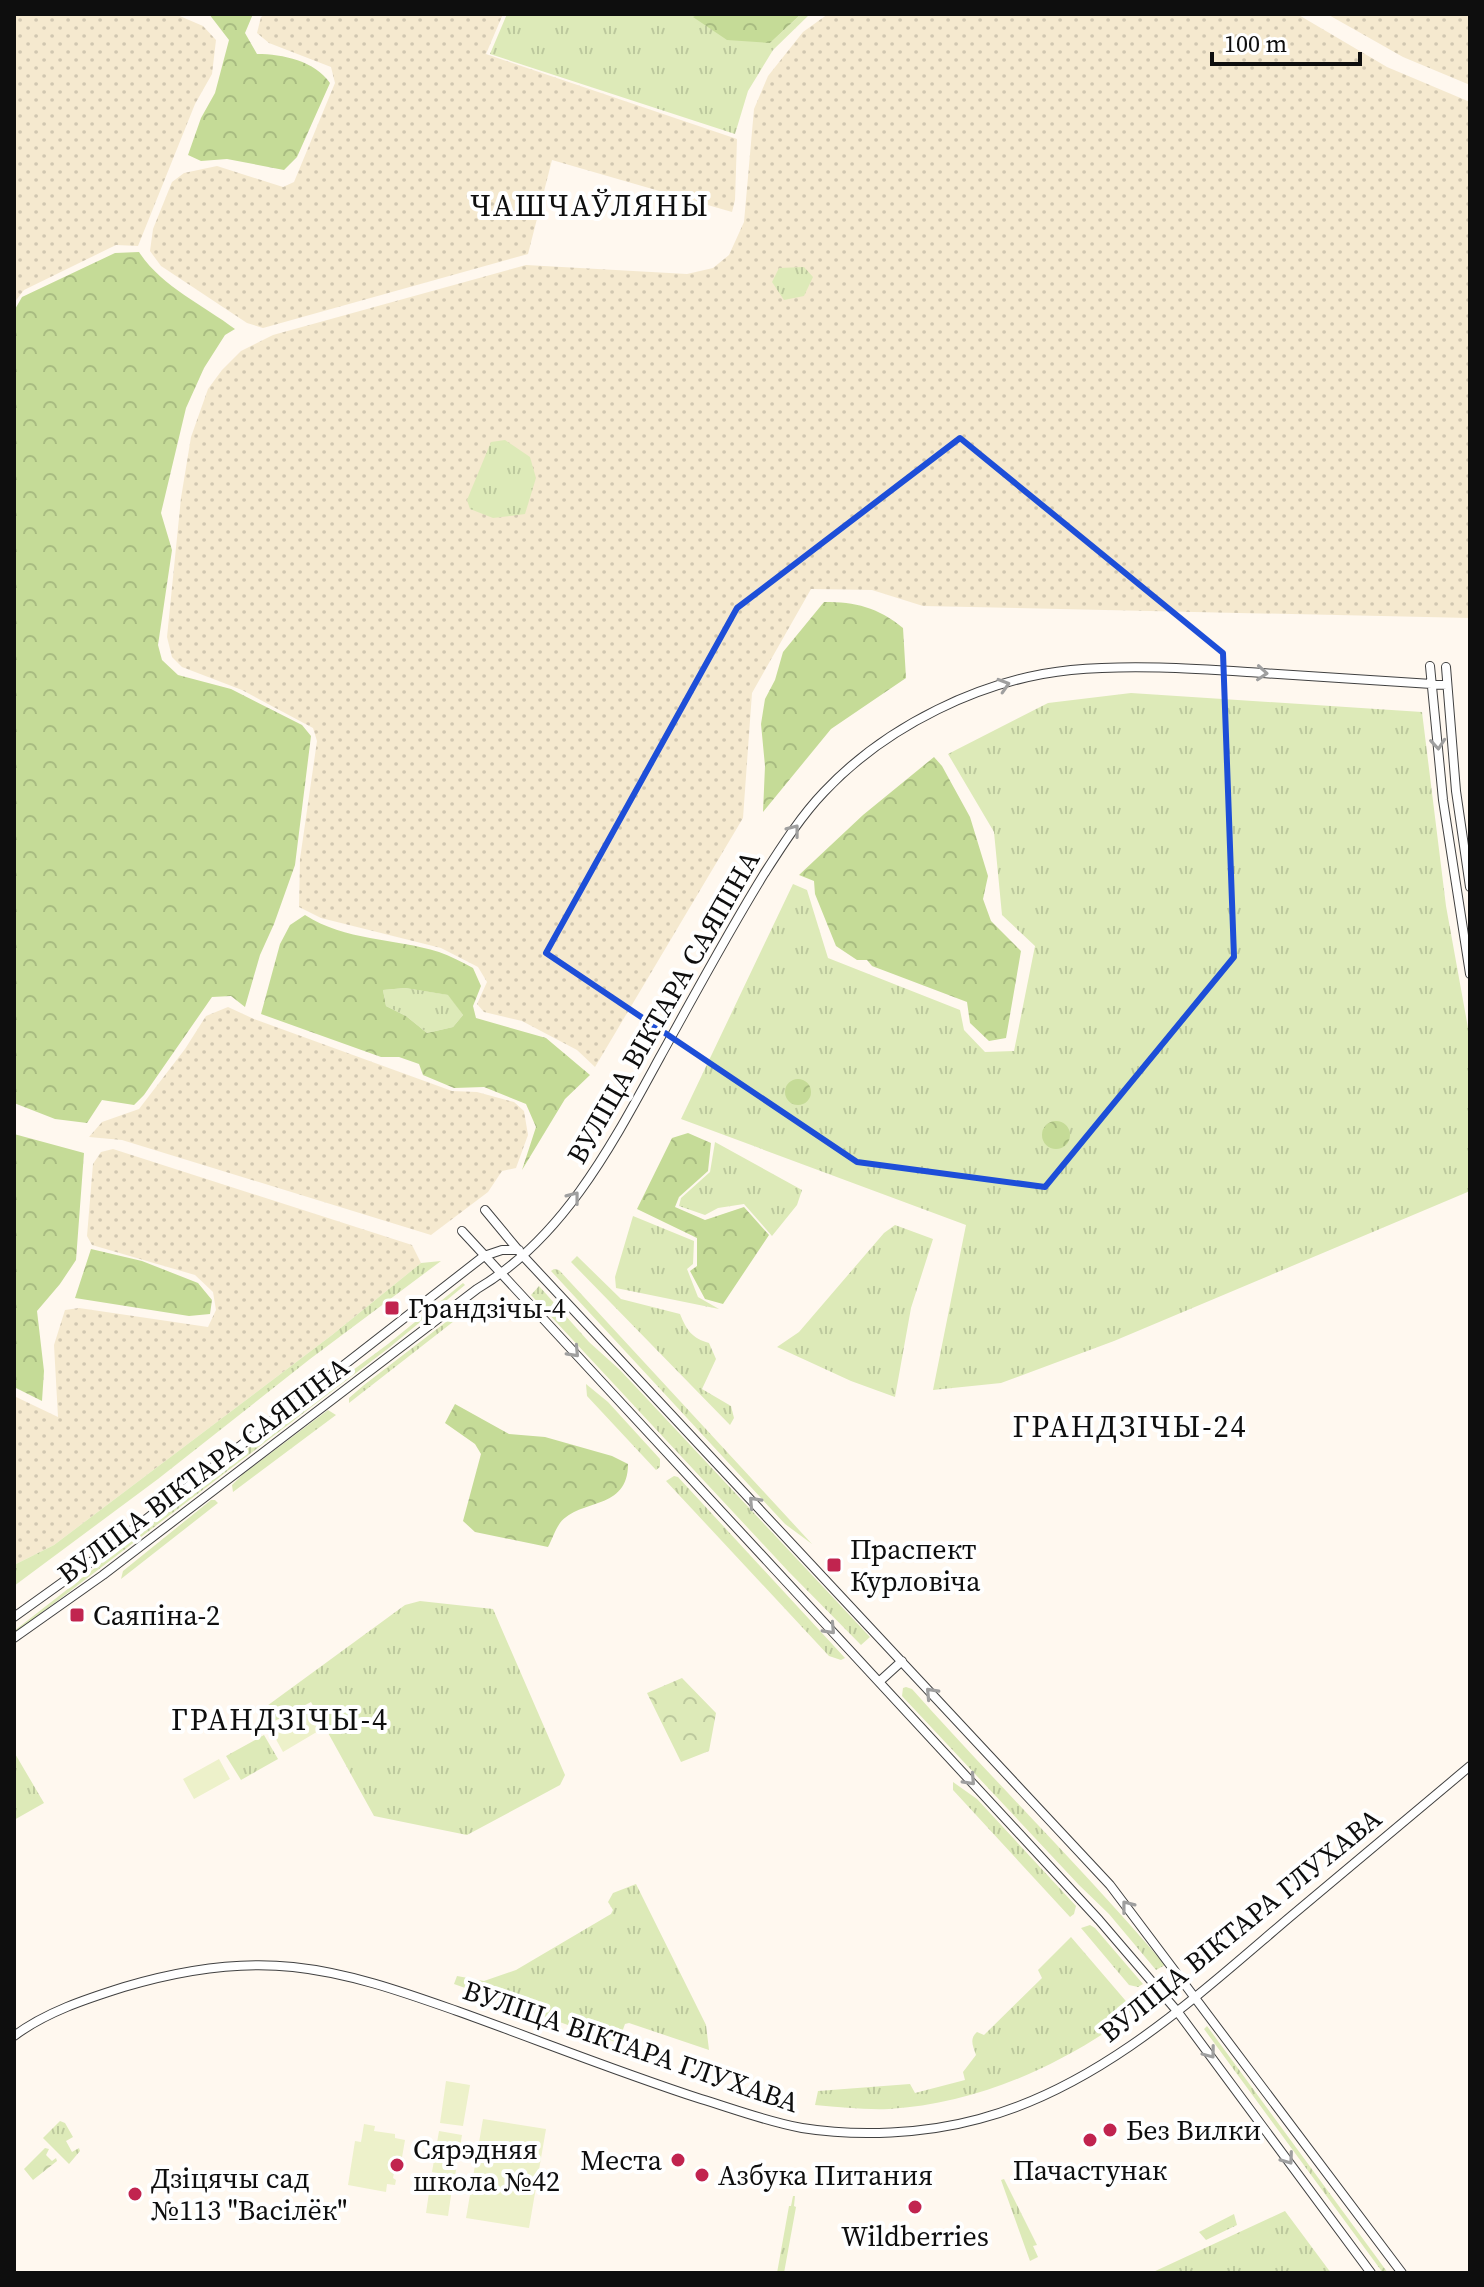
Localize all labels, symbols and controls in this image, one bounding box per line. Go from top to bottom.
scale bar [1212,16,1360,66]
text: 100 m [1224,27,1287,60]
district label: ЧАШЧАЎЛЯНЫ [470,185,710,226]
one-way arrow [1256,664,1269,681]
one-way arrow [997,678,1010,694]
one-way arrow [1429,738,1446,751]
one-way arrow [785,824,799,839]
street label: ВУЛІЦА ВІКТАРА САЯПІНА [558,843,769,1171]
one-way arrow [565,1191,579,1206]
place label: Грандзічы-4 [408,1289,566,1327]
marker: Грандзічы-4 [383,1299,401,1317]
one-way arrow [564,1343,578,1358]
street label: ВУЛІЦА ВІКТАРА САЯПІНА [50,1348,357,1592]
district label: ГРАНДЗІЧЫ-24 [1012,1406,1248,1447]
one-way arrow [749,1497,763,1512]
place label: Праспект Курловіча [850,1530,981,1600]
marker: Праспект Курловіча [825,1556,843,1574]
place label: Саяпіна-2 [93,1596,220,1634]
marker: Саяпіна-2 [68,1606,86,1624]
one-way arrow [821,1619,835,1634]
one-way arrow [926,1687,940,1702]
district label: ГРАНДЗІЧЫ-4 [171,1699,389,1740]
one-way arrow [961,1770,975,1785]
street label: ВУЛІЦА ВІКТАРА ГЛУХАВА [1091,1799,1389,2051]
one-way arrow [1122,1901,1137,1915]
street label: ВУЛІЦА ВІКТАРА ГЛУХАВА [458,1971,804,2122]
one-way arrow [1200,2045,1214,2059]
place label: Без Вилки [1126,2111,1261,2149]
marker: Без Вилки [1101,2121,1119,2139]
place label: Сярэдняя школа №42 [413,2130,560,2200]
marker: Пачастунак [1081,2131,1099,2149]
place label: Места [580,2141,663,2179]
one-way arrow [1278,2150,1293,2165]
marker: Места [669,2151,687,2169]
place label: Пачастунак [1013,2151,1168,2189]
marker: Сярэдняя школа №42 [388,2156,406,2174]
place label: Азбука Питания [718,2156,933,2194]
place label: Дзіцячы сад №113 "Васілёк" [151,2159,347,2229]
marker: Азбука Питания [693,2166,711,2184]
marker: Дзіцячы сад №113 "Васілёк" [126,2185,144,2203]
marker: Wildberries [906,2198,924,2216]
place label: Wildberries [841,2217,989,2255]

